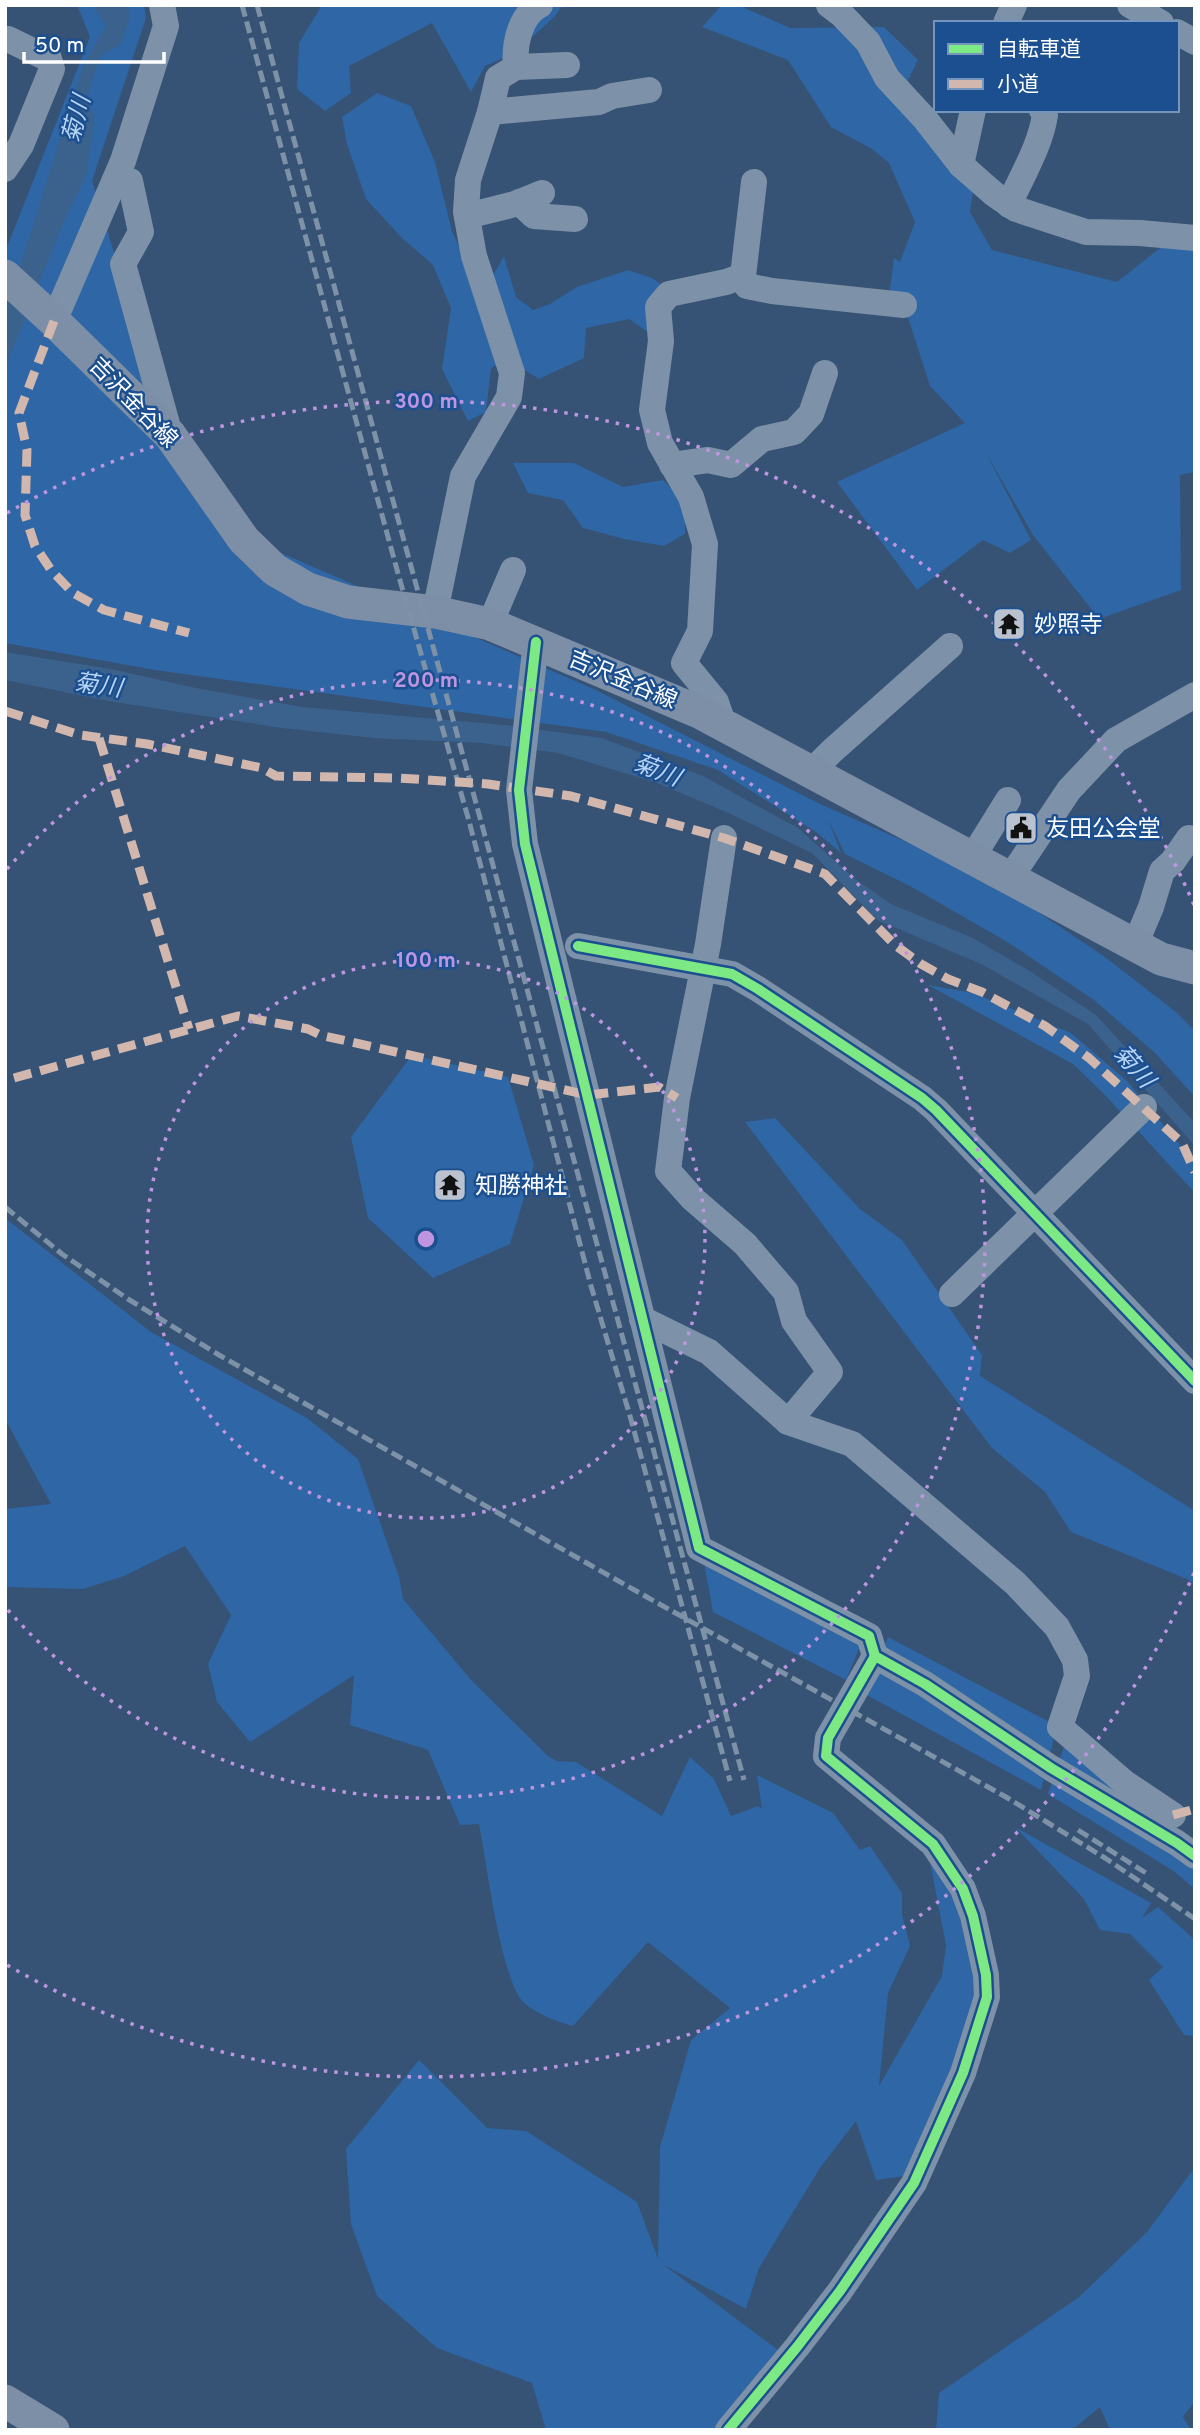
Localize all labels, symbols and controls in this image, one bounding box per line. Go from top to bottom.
scale bar [24,21,164,65]
legend [934,21,1179,112]
text: 50 m [35,33,84,60]
text: 自転車道 [997,37,1081,64]
text: 小道 [997,72,1039,99]
water label: 菊川 [57,90,99,147]
street label: 吉沢金谷線 [82,352,183,455]
text: 300 m [394,389,458,416]
temple icon: 妙照寺 [990,605,1028,643]
place label: 妙照寺 [1034,612,1103,641]
street label: 吉沢金谷線 [563,645,681,717]
text: 200 m [394,668,458,695]
water label: 菊川 [72,669,127,706]
water label: 菊川 [629,749,687,796]
public building icon: 友田公会堂 [1002,809,1040,847]
place label: 友田公会堂 [1046,816,1161,845]
text: 100 m [396,948,456,975]
water label: 菊川 [1105,1039,1162,1098]
temple icon: 知勝神社 [431,1166,469,1204]
place label: 知勝神社 [475,1173,567,1202]
centre of rings [414,1227,438,1251]

